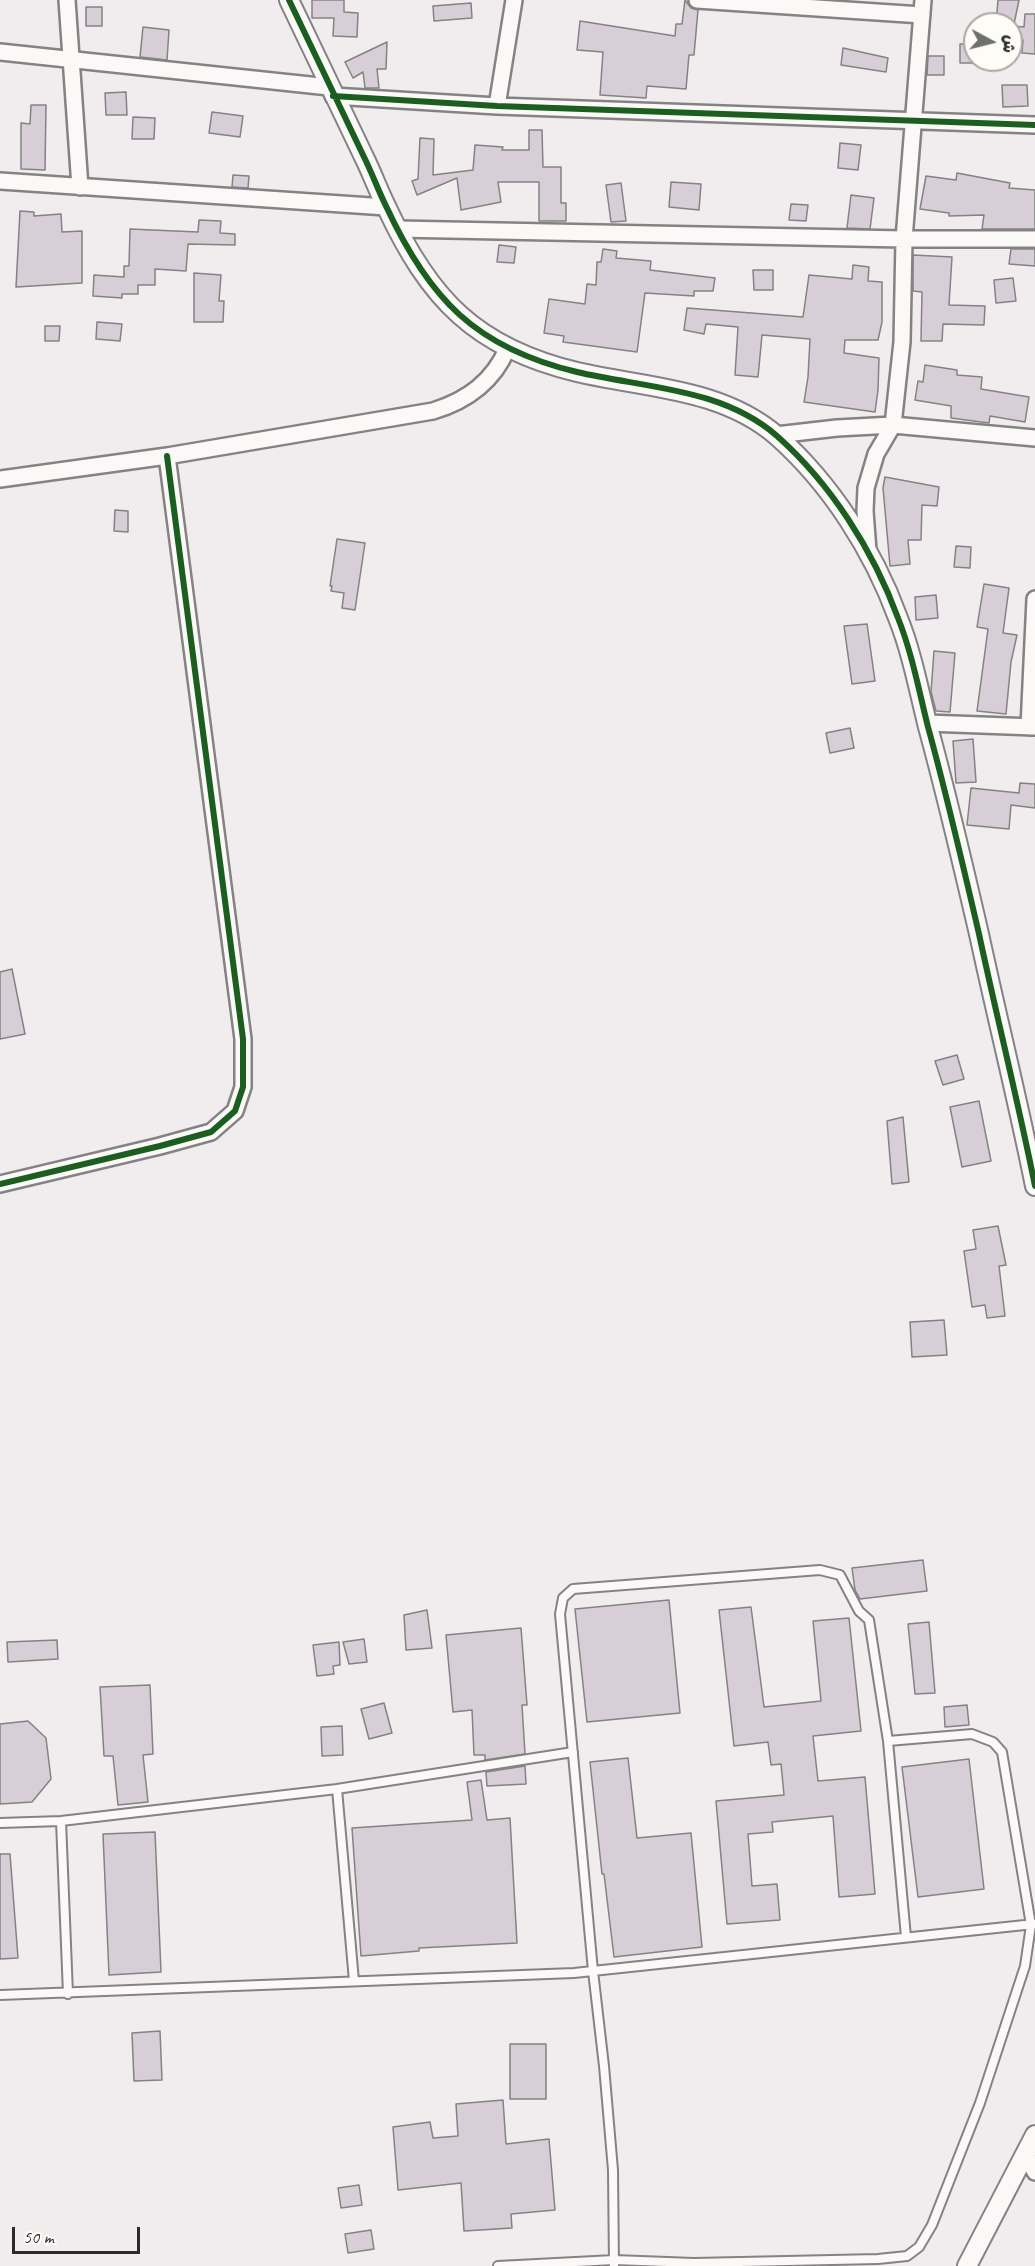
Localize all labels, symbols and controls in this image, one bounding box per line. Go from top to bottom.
north arrow [963,12,1023,72]
text: ش [998,34,1020,54]
scale bar [15,2215,142,2253]
text: 50 m [23,2226,54,2248]

